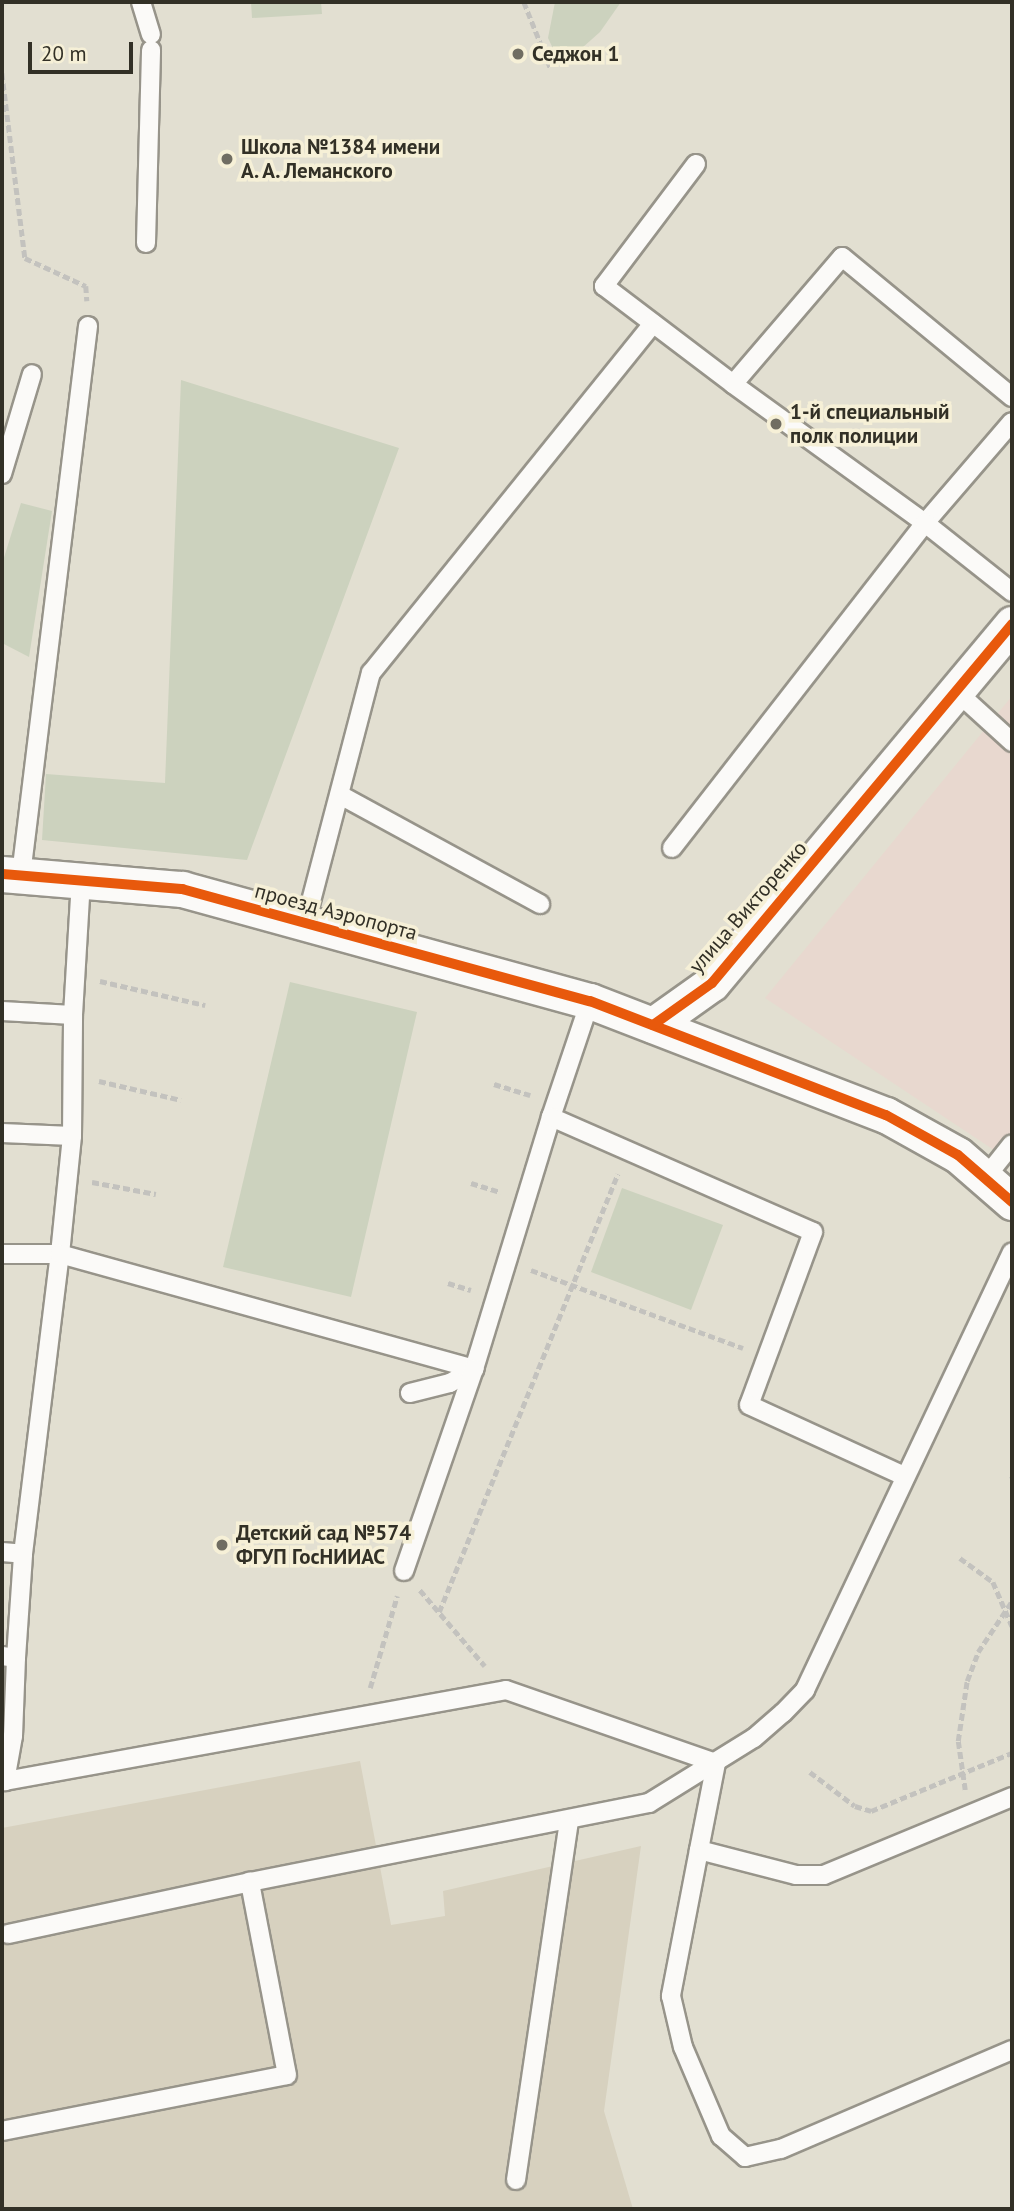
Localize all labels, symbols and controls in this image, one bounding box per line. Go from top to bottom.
scale bar [32,28,136,72]
text: 20 m [41,40,87,67]
place label: Седжон 1 [532,41,619,67]
marker: Седжон 1 [510,46,526,62]
place label: Школа №1384 имени А. А. Леманского [241,134,440,184]
marker: Школа №1384 имени А. А. Леманского [219,151,235,167]
place label: 1-й специальный полк полиции [790,399,949,449]
marker: 1-й специальный полк полиции [768,416,784,432]
street label: улица Викторенко [684,836,812,978]
street label: проезд Аэропорта [252,878,420,946]
place label: Детский сад №574 ФГУП ГосНИИАС [236,1520,411,1570]
marker: Детский сад №574 ФГУП ГосНИИАС [214,1537,230,1553]

